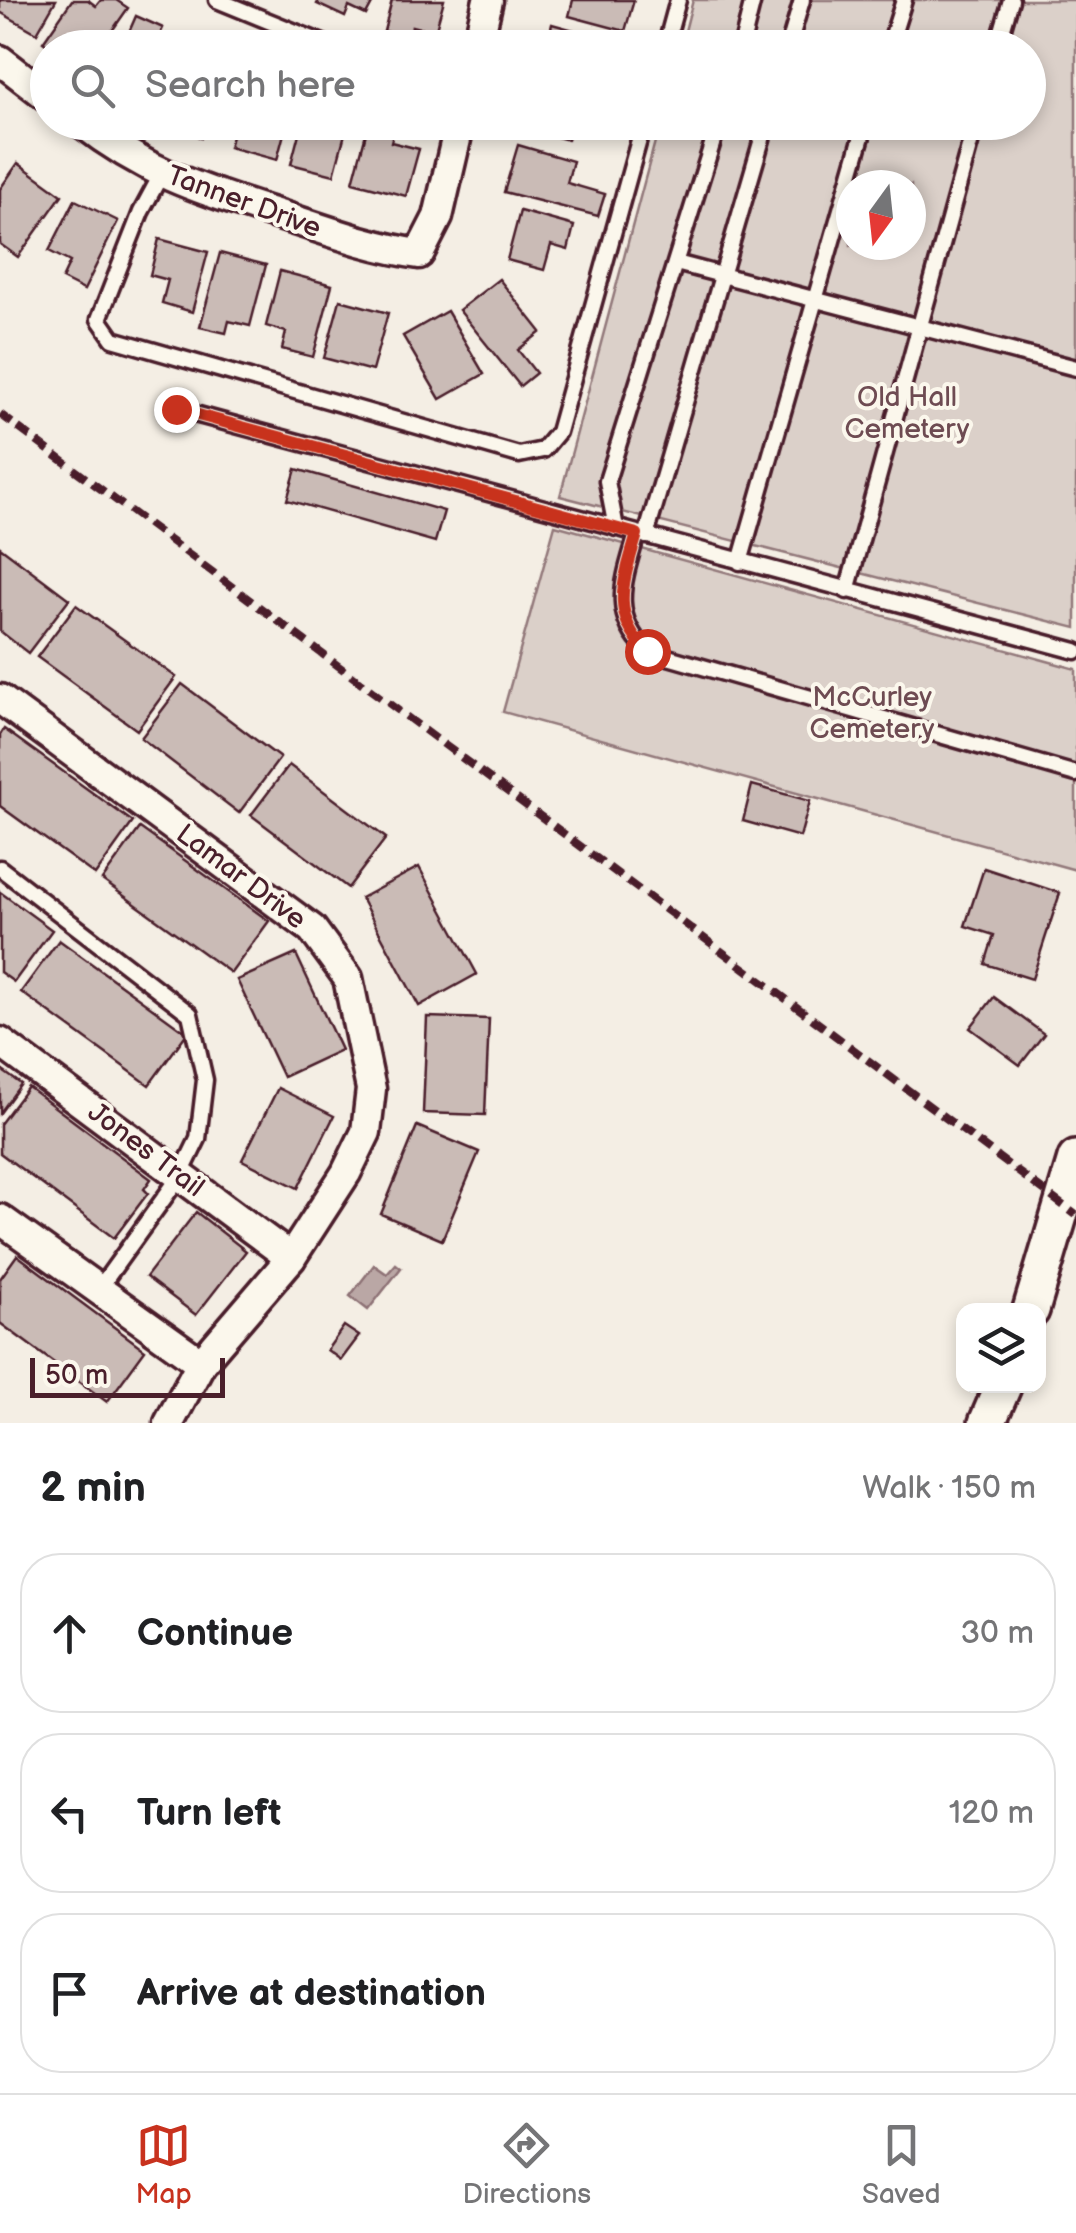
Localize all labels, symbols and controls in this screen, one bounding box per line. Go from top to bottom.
search box [30,30,1046,140]
icon: search [65,58,120,113]
text: Search here [145,63,356,108]
street label: Tanner Drive [163,159,325,245]
north arrow [836,170,926,260]
park label: Old Hall Cemetery [845,381,970,446]
route end [154,387,200,433]
route start [625,629,671,675]
park label: McCurley Cemetery [810,681,935,746]
street label: Lamar Drive [170,818,312,936]
street label: Jones Trail [82,1096,210,1204]
map controls [956,1303,1046,1393]
button: layers [956,1303,1046,1393]
scale bar [30,1353,225,1398]
text: 50 m [45,1359,108,1392]
text: 2 min [40,1463,146,1514]
text: Walk · 150 m [862,1469,1036,1508]
icon: ahead [42,1606,97,1661]
text: Continue [137,1611,293,1656]
text: 30 m [960,1614,1034,1653]
icon: left [42,1786,97,1841]
text: Turn left [137,1791,281,1836]
text: 120 m [949,1794,1034,1833]
icon: arrive [42,1966,97,2021]
text: Arrive at destination [137,1971,486,2016]
tab: Map [135,2118,192,2211]
tab: Directions [462,2118,591,2211]
tab: Saved [862,2118,941,2211]

